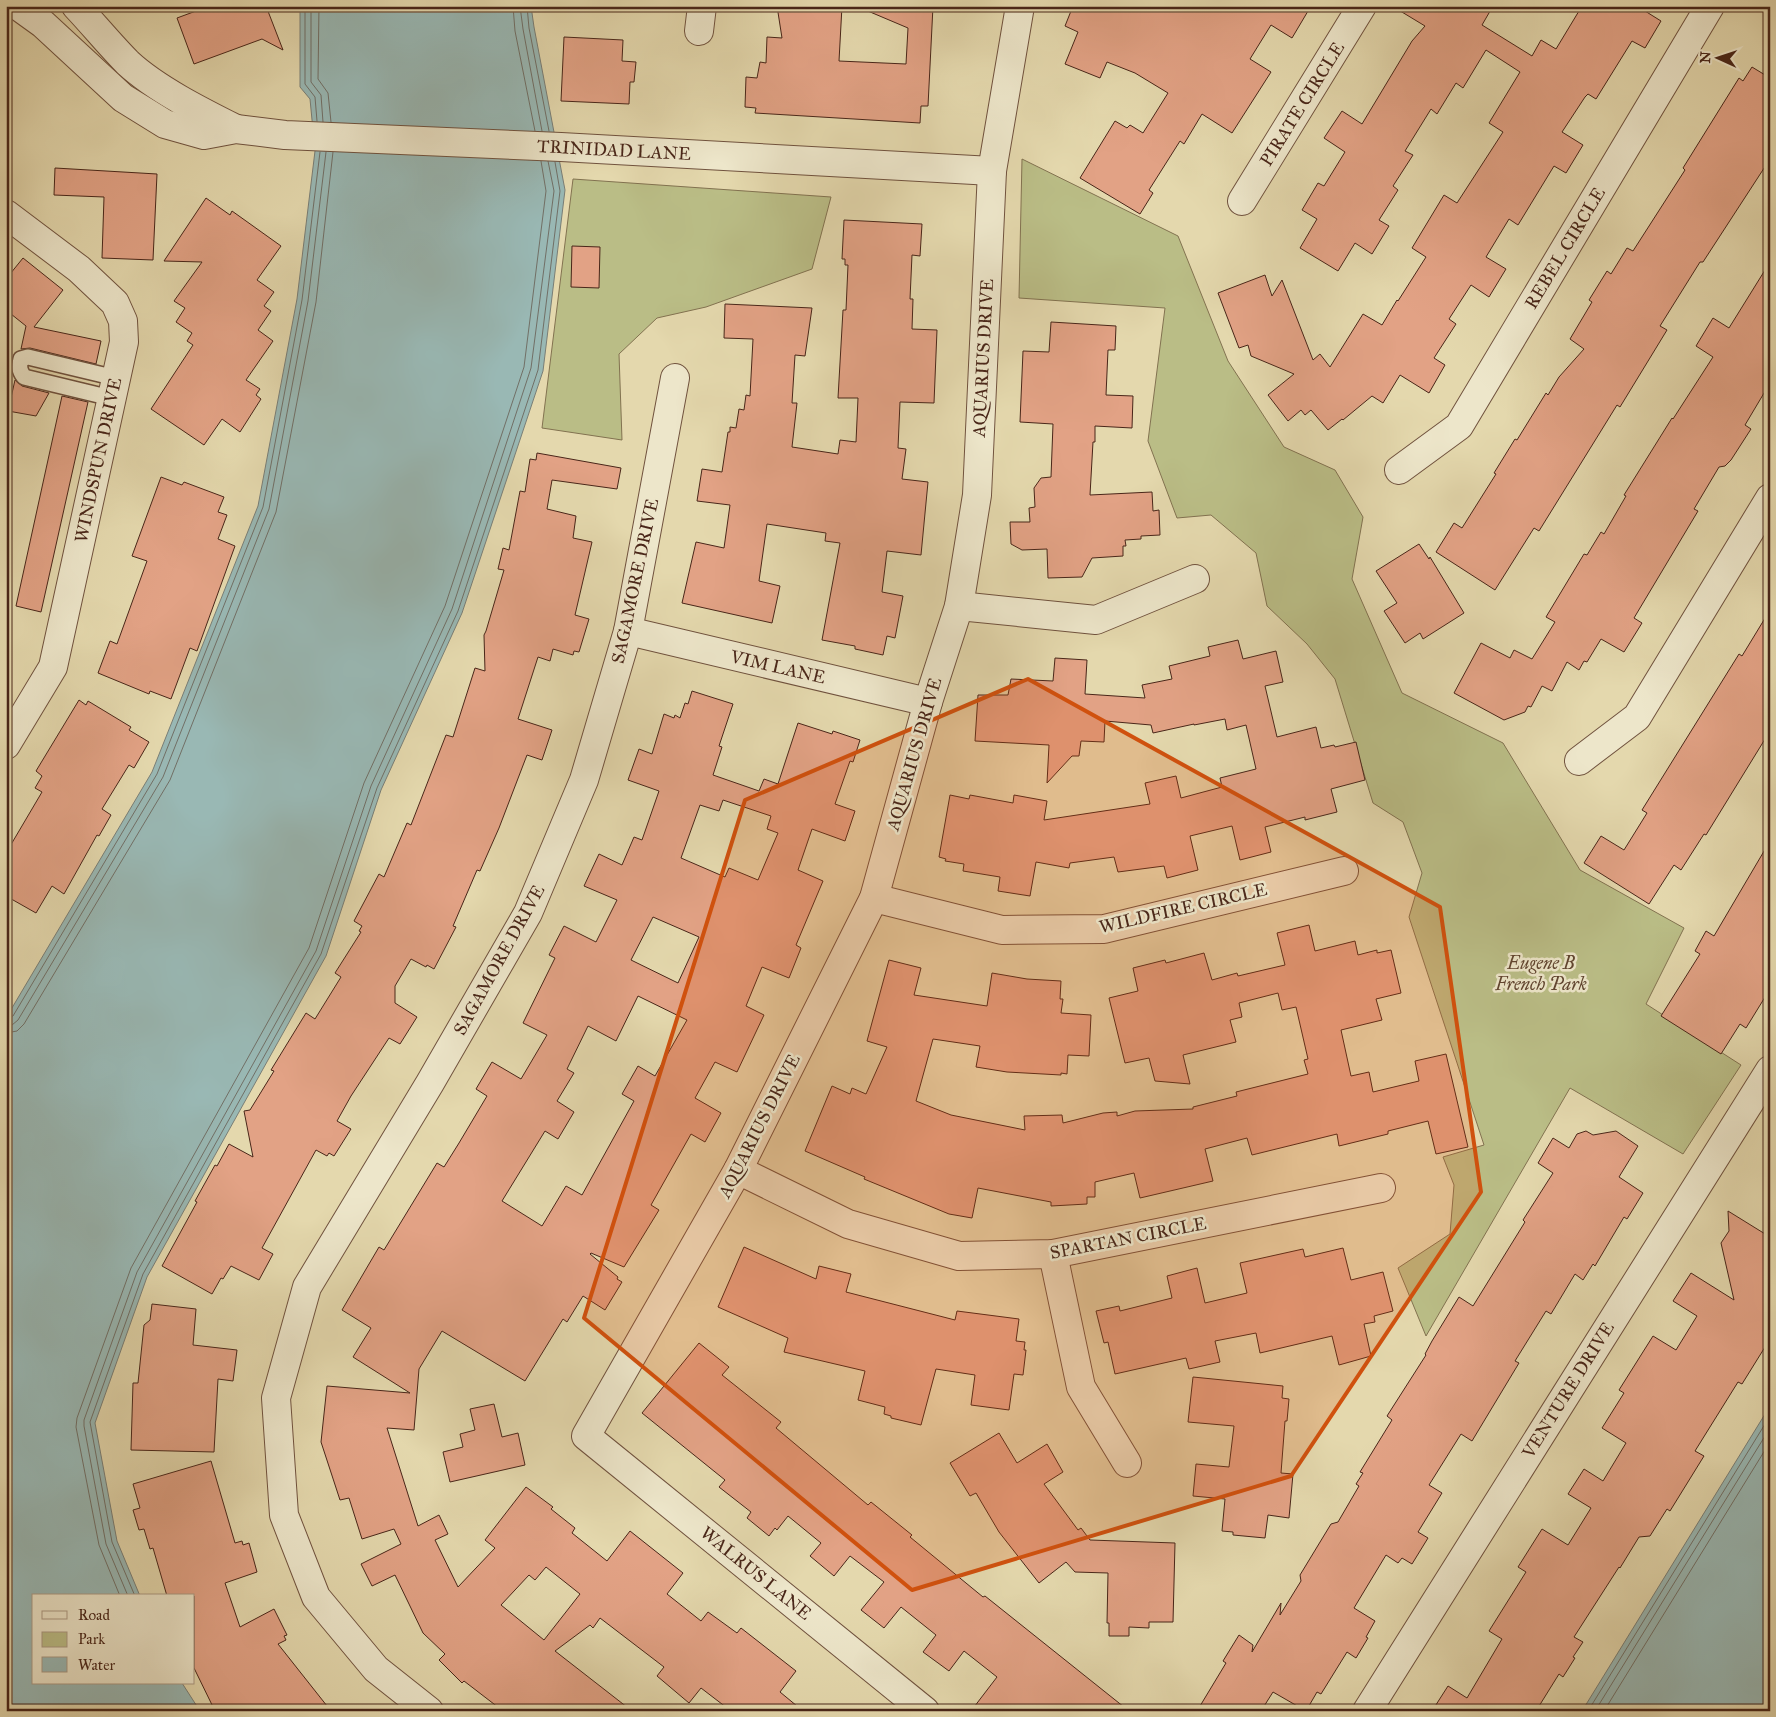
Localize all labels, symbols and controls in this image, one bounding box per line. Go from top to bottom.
north arrow [1694,32,1744,82]
street label: PIRATE CIRCLE [1255,38,1349,170]
text: N [1697,51,1714,64]
street label: TRINIDAD LANE [537,135,692,165]
street label: REBEL CIRCLE [1520,183,1610,313]
street label: AQUARIUS DRIVE [968,278,998,439]
street label: WINDSPUN DRIVE [70,375,126,544]
street label: SAGAMORE DRIVE [607,496,663,666]
street label: VIM LANE [727,645,828,689]
street label: AQUARIUS DRIVE [881,675,946,834]
street label: WILDFIRE CIRCLE [1097,878,1269,938]
street label: SAGAMORE DRIVE [449,881,549,1039]
park label: Eugene B French Park [1494,952,1587,995]
street label: AQUARIUS DRIVE [713,1050,805,1202]
street label: SPARTAN CIRCLE [1048,1212,1208,1264]
street label: VENTURE DRIVE [1517,1318,1619,1463]
street label: WALRUS LANE [696,1522,816,1624]
legend [32,1594,195,1684]
text: Road [78,1606,110,1624]
text: Park [78,1630,105,1648]
text: Water [78,1656,115,1674]

